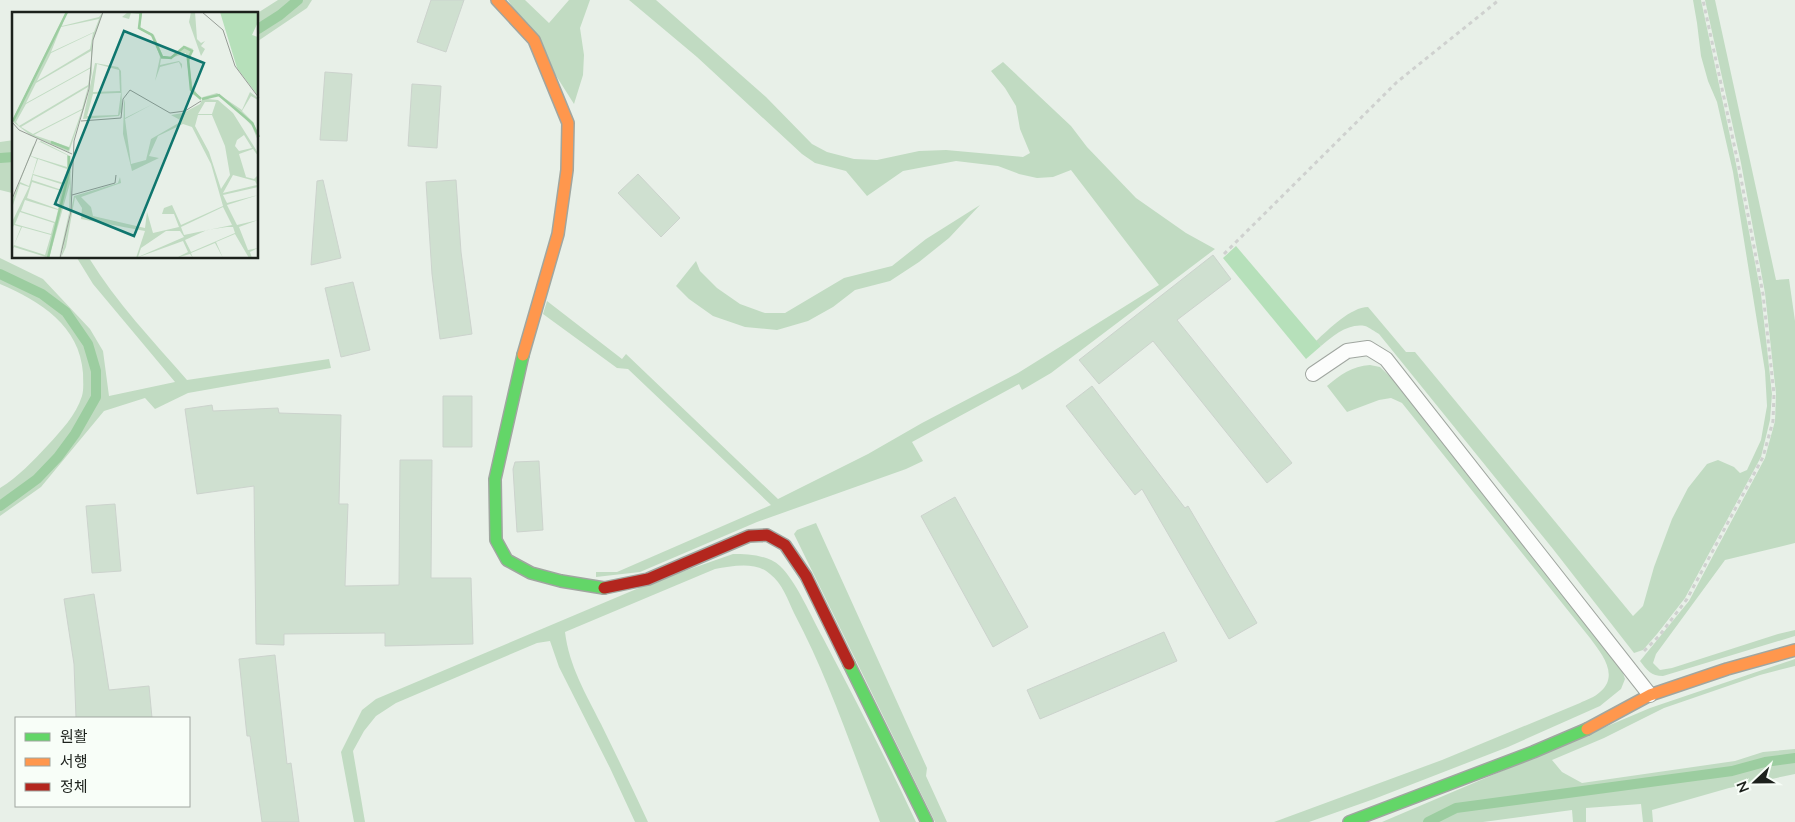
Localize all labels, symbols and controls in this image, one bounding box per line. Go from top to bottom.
inset map [12,12,259,259]
legend [15,717,190,807]
text: 원활 [60,727,88,745]
text: 서행 [60,752,88,770]
north arrow [1730,757,1780,807]
text: 정체 [60,777,88,795]
text: N [1733,779,1752,795]

